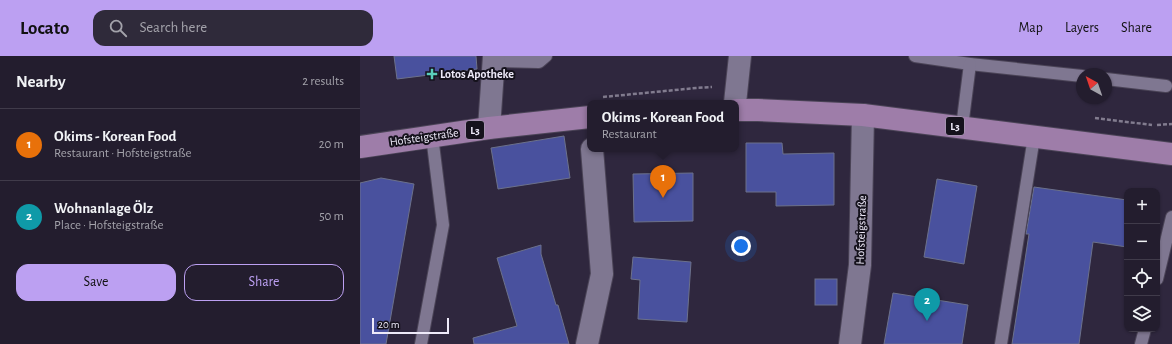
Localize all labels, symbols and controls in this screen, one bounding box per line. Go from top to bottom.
search box [93,10,373,46]
icon: search [107,17,129,39]
text: Locato [20,19,69,38]
text: Search here [139,20,207,35]
text: Map [1018,21,1043,35]
text: Layers [1065,21,1099,35]
text: Share [1121,21,1152,35]
place label: Lotos Apotheke [440,68,514,80]
north arrow [1076,68,1112,104]
marker: Lotos Apotheke [427,69,437,79]
text: Nearby [16,73,66,90]
text: 2 results [302,75,344,88]
popup [587,100,739,152]
text: Okims - Korean Food [602,110,724,125]
road number: L3 [946,117,964,135]
road number: L3 [466,121,484,139]
street label: Hofsteigstraße [389,126,459,148]
text: Restaurant [602,128,657,141]
text: Okims - Korean Food [54,129,176,144]
text: 1 [27,138,31,151]
text: 20 m [319,138,344,151]
text: Restaurant · Hofsteigstraße [54,147,191,160]
pin: 1 [650,165,676,198]
map controls [1124,188,1160,332]
button: + [1124,188,1160,224]
street label: Hofsteigstraße [854,195,868,265]
text: Wohnanlage Ölz [54,201,153,216]
text: 2 [26,210,32,223]
text: 50 m [319,210,344,223]
text: Place · Hofsteigstraße [54,219,163,232]
button: − [1124,224,1160,260]
your location [731,236,751,256]
button: locate [1124,260,1160,296]
button: Save [16,264,176,301]
button: Share [184,264,344,301]
pin: 2 [914,288,940,321]
button: layers [1124,296,1160,332]
scale bar [372,316,449,335]
text: 20 m [378,319,399,330]

